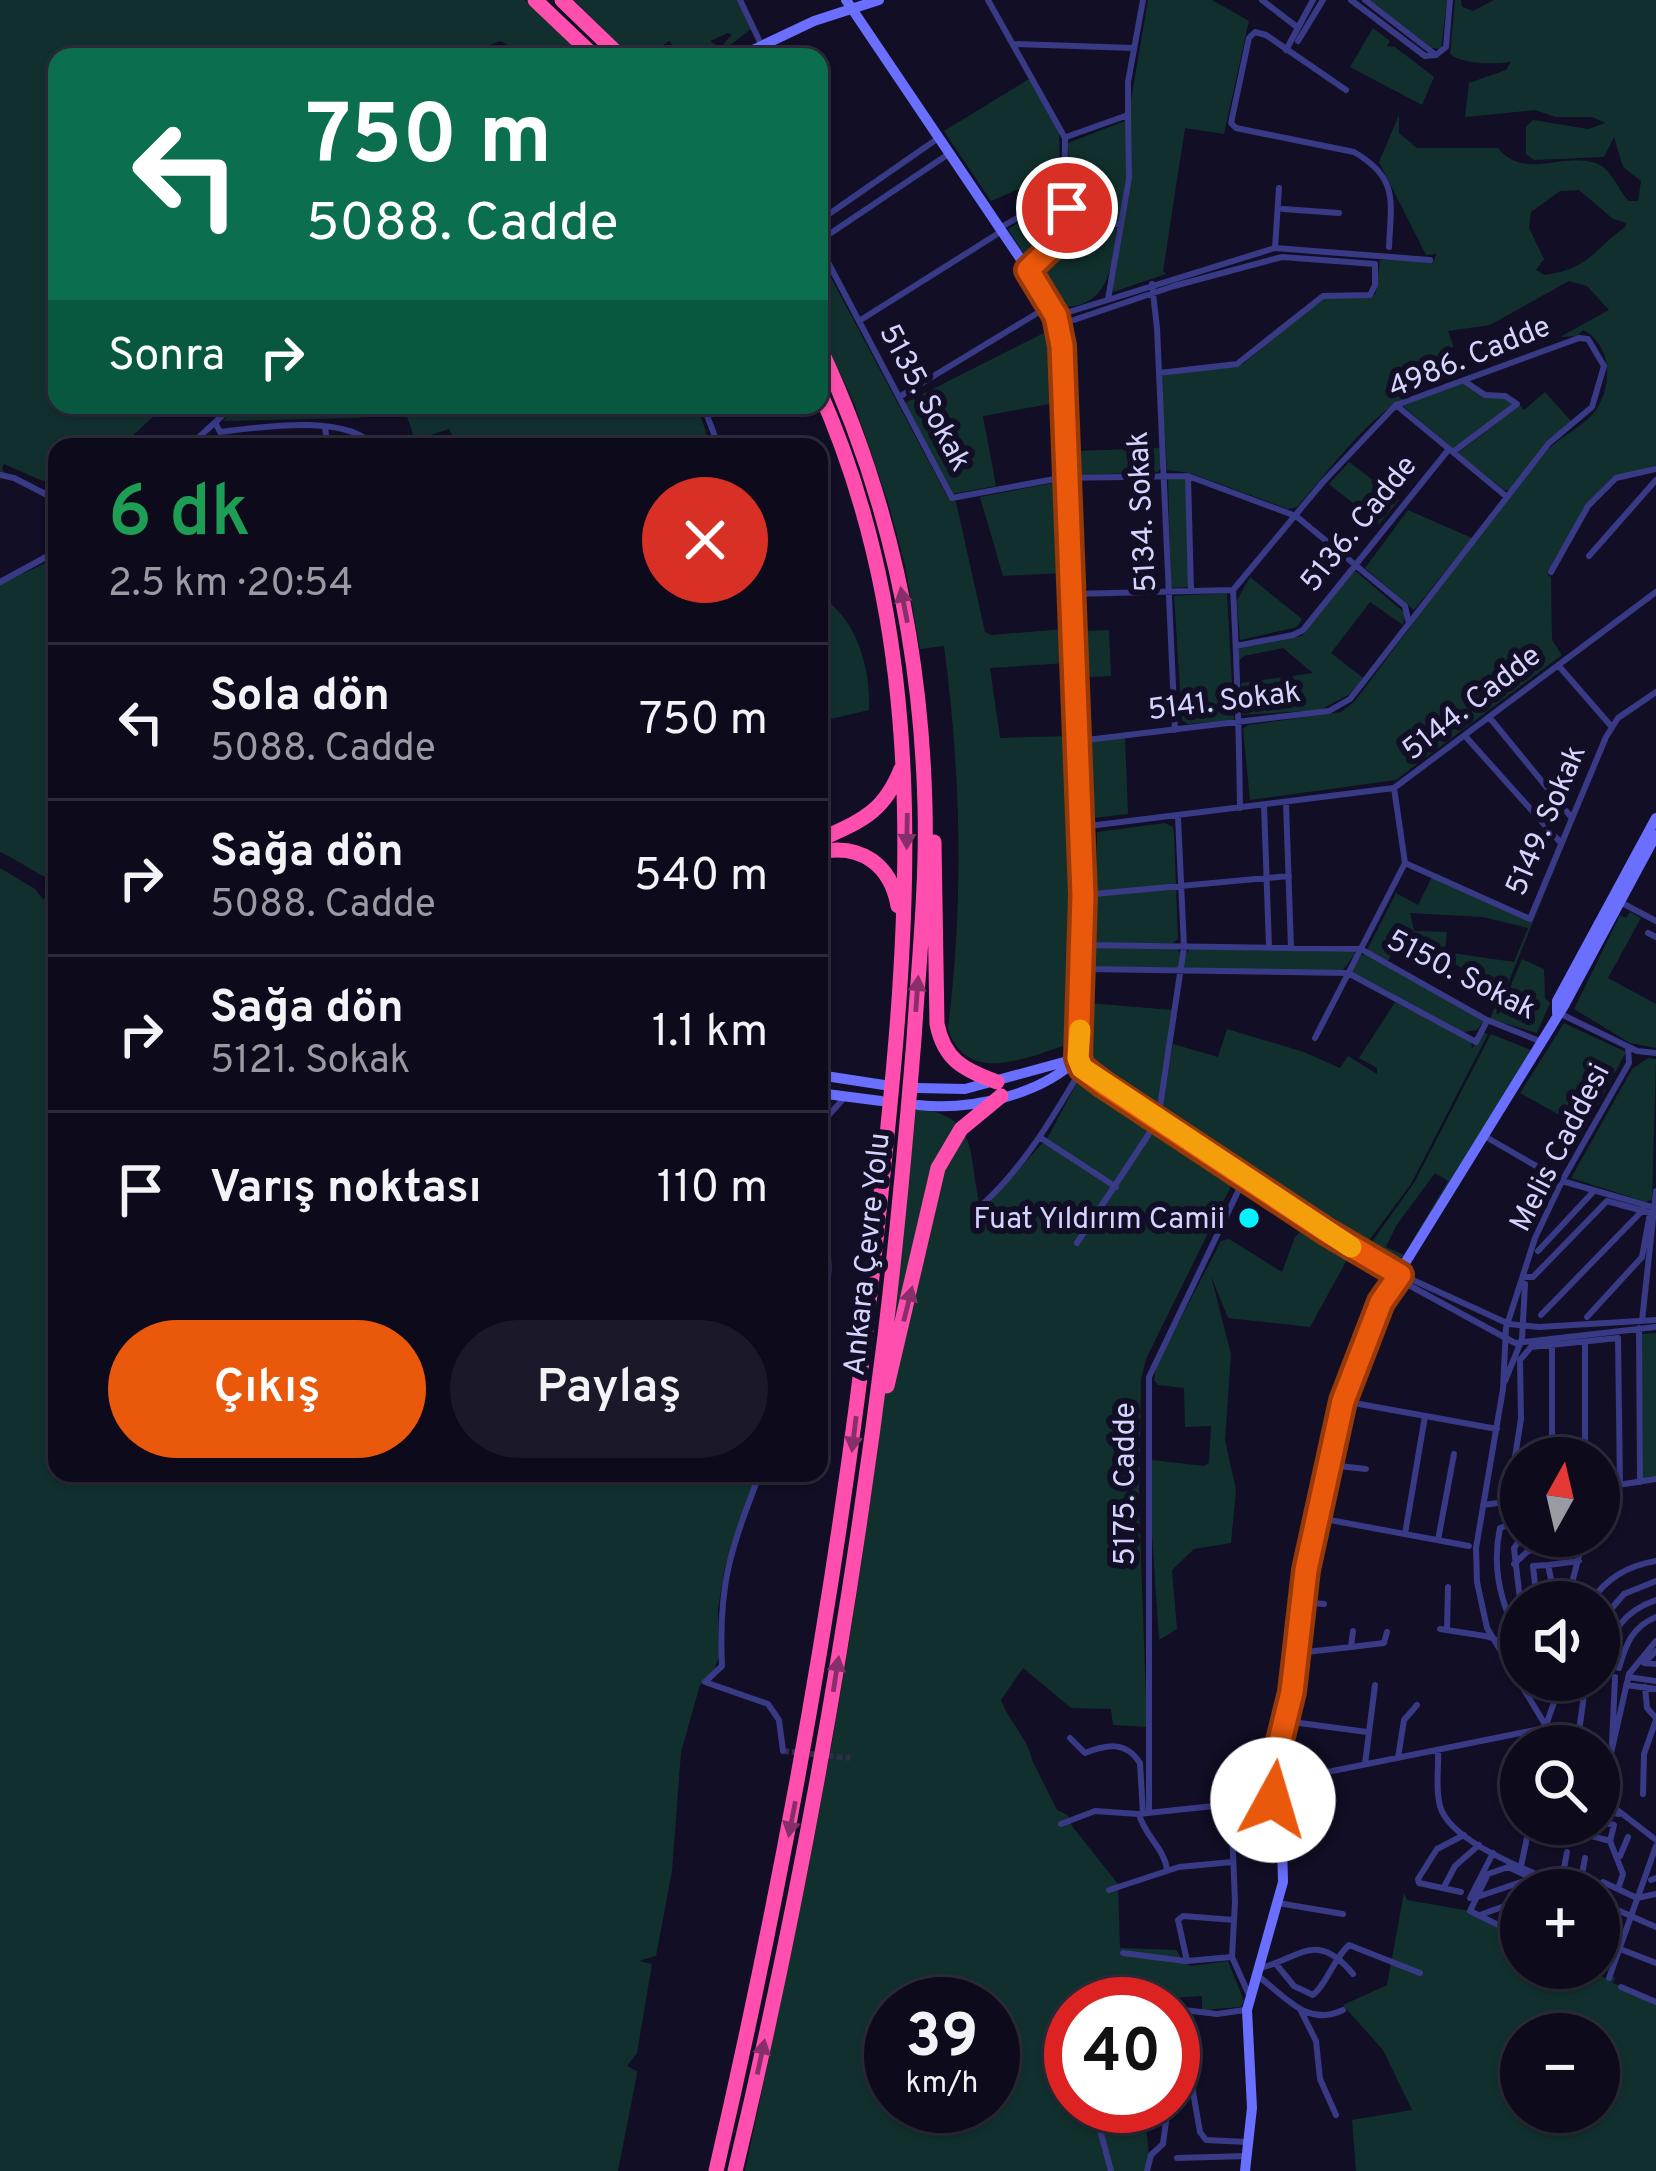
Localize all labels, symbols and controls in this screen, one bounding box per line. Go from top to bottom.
text: 750 m [306,87,552,193]
icon: left [108,96,264,252]
pin [1016,157,1118,259]
icon: arrive [1034,175,1100,241]
text: 5088. Cadde [306,191,619,260]
street label: 4986. Cadde [1383,309,1556,408]
street label: 5135. Sokak [870,318,978,478]
icon: right [249,324,315,390]
text: Sonra [108,329,225,386]
street label: 5134. Sokak [1121,430,1166,593]
street label: 5136. Cadde [1294,449,1426,600]
text: 6 dk [108,470,250,562]
button: close [642,477,768,603]
text: 2.5 km · 20:54 [108,561,353,610]
one-way arrow [894,586,913,624]
street label: 5144. Cadde [1396,638,1549,770]
text: Sola dön [210,669,390,726]
street label: 5141. Sokak [1146,675,1303,730]
icon: left [108,689,174,755]
text: 750 m [639,693,768,750]
text: 5088. Cadde [210,726,436,775]
street label: 5149. Sokak [1499,740,1596,902]
one-way arrow [897,813,917,851]
text: Sağa dön [210,825,404,882]
icon: right [108,845,174,911]
text: 540 m [634,849,768,906]
text: 5088. Cadde [210,882,436,931]
street label: 5150. Sokak [1380,923,1542,1030]
one-way arrow [908,975,927,1012]
text: Sağa dön [210,981,404,1038]
icon: right [108,1001,174,1067]
text: 1.1 km [652,1005,768,1062]
text: 5121. Sokak [210,1038,410,1087]
street label: Melis Caddesi [1503,1058,1619,1238]
street label: Ankara Çevre Yolu [837,1131,900,1378]
icon: arrive [108,1157,174,1223]
text: Varış noktası [210,1161,482,1218]
text: 110 m [657,1161,768,1218]
place label: Fuat Yıldırım Camii [973,1202,1225,1239]
marker: Fuat Yıldırım Camii [1236,1205,1262,1231]
one-way arrow [899,1286,918,1323]
button: Çıkış [108,1320,426,1458]
button: Paylaş [450,1320,768,1458]
street label: 5175. Cadde [1108,1402,1145,1566]
one-way arrow [844,1416,863,1453]
north arrow [1500,1437,1620,1557]
map controls [1500,1437,1620,2133]
button: sound [1500,1581,1620,1701]
one-way arrow [827,1655,845,1693]
button: search [1500,1725,1620,1845]
position arrow [1210,1737,1336,1863]
one-way arrow [782,1801,801,1838]
button: + [1500,1869,1620,1989]
speed limit sign: 40 [1044,1977,1200,2133]
text: 39 [906,2002,978,2078]
button: − [1500,2013,1620,2133]
one-way arrow [753,2037,772,2075]
text: km/h [906,2066,978,2103]

